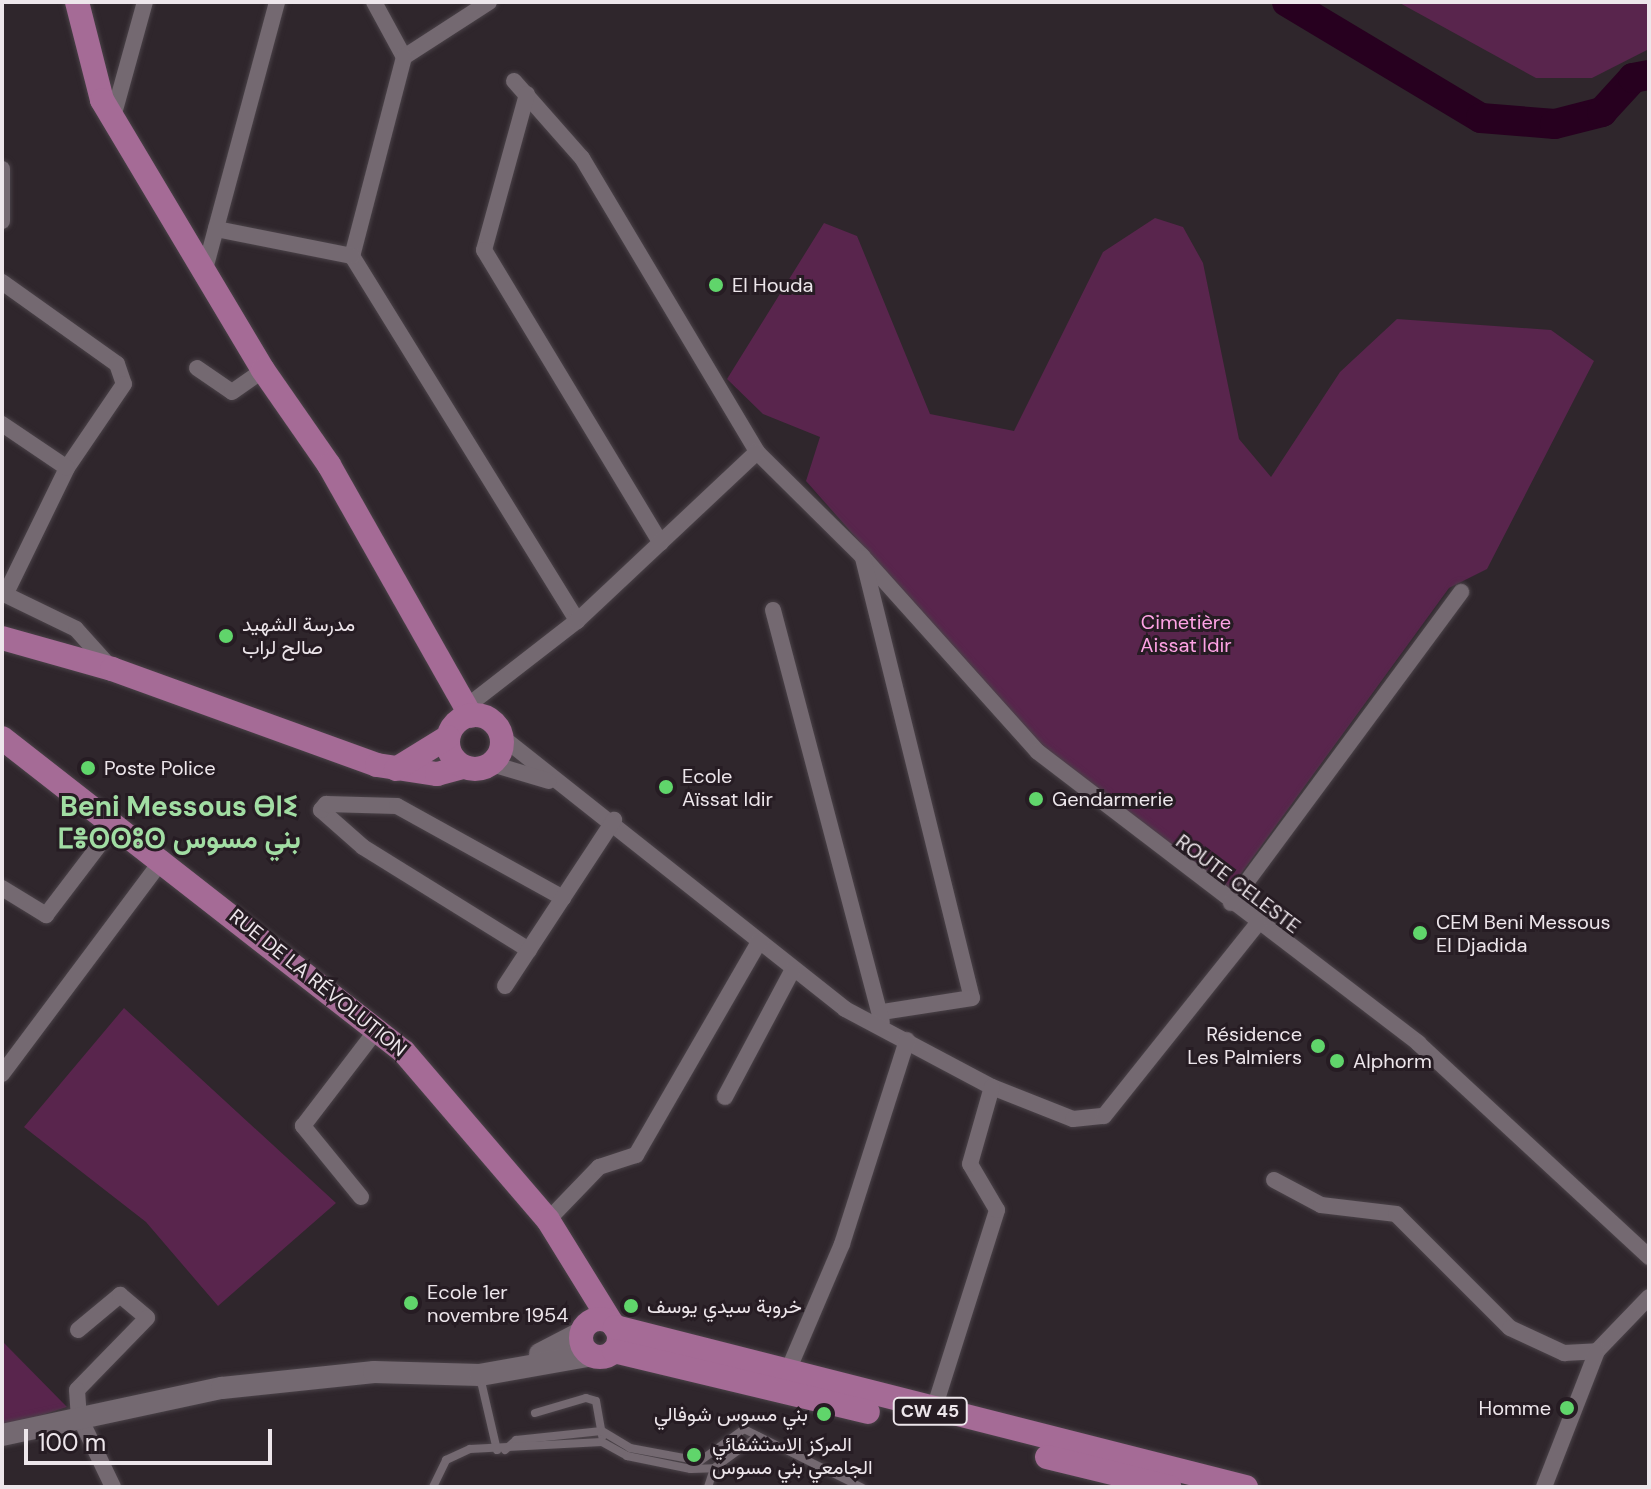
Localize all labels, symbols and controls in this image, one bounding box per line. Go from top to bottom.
place label: El Houda [732,273,813,297]
marker: El Houda [707,276,725,294]
park label: Cimetière Aissat Idir [1140,611,1232,658]
place label: مدرسة الشهيد صالح لراب [242,612,355,659]
marker: مدرسة الشهيد صالح لراب [217,627,235,645]
place label: Poste Police [104,756,216,780]
marker: Poste Police [79,759,97,777]
place label: Ecole Aïssat Idir [682,764,773,811]
marker: Ecole Aïssat Idir [657,778,675,796]
place label: Gendarmerie [1052,787,1174,811]
district label: Beni Messous ⴱⵏⵉ ⵎⴻⵙⵙⵓⵙ بني مسوس [57,790,301,856]
marker: Gendarmerie [1027,790,1045,808]
street label: ROUTE CELESTE [1171,829,1305,939]
street label: RUE DE LA RÉVOLUTION [225,904,411,1062]
place label: CEM Beni Messous El Djadida [1436,910,1610,957]
marker: CEM Beni Messous El Djadida [1411,924,1429,942]
place label: Résidence Les Palmiers [1187,1022,1302,1069]
marker: Résidence Les Palmiers [1309,1037,1327,1055]
place label: Alphorm [1353,1049,1432,1073]
marker: Alphorm [1328,1052,1346,1070]
place label: Ecole 1er novembre 1954 [427,1280,568,1327]
marker: Ecole 1er novembre 1954 [402,1294,420,1312]
place label: خروبة سيدي يوسف [647,1294,802,1318]
marker: خروبة سيدي يوسف [622,1297,640,1315]
place label: Homme [1479,1396,1551,1420]
road number: CW 45 [892,1397,968,1425]
marker: Homme [1558,1399,1576,1417]
place label: بني مسوس شوفالي [654,1402,808,1426]
marker: بني مسوس شوفالي [815,1405,833,1423]
scale bar [28,1413,276,1463]
text: 100 m [38,1427,106,1458]
place label: المركز الاستشفائي الجامعي بني مسوس [712,1432,873,1479]
marker: المركز الاستشفائي الجامعي بني مسوس [683,1444,705,1466]

